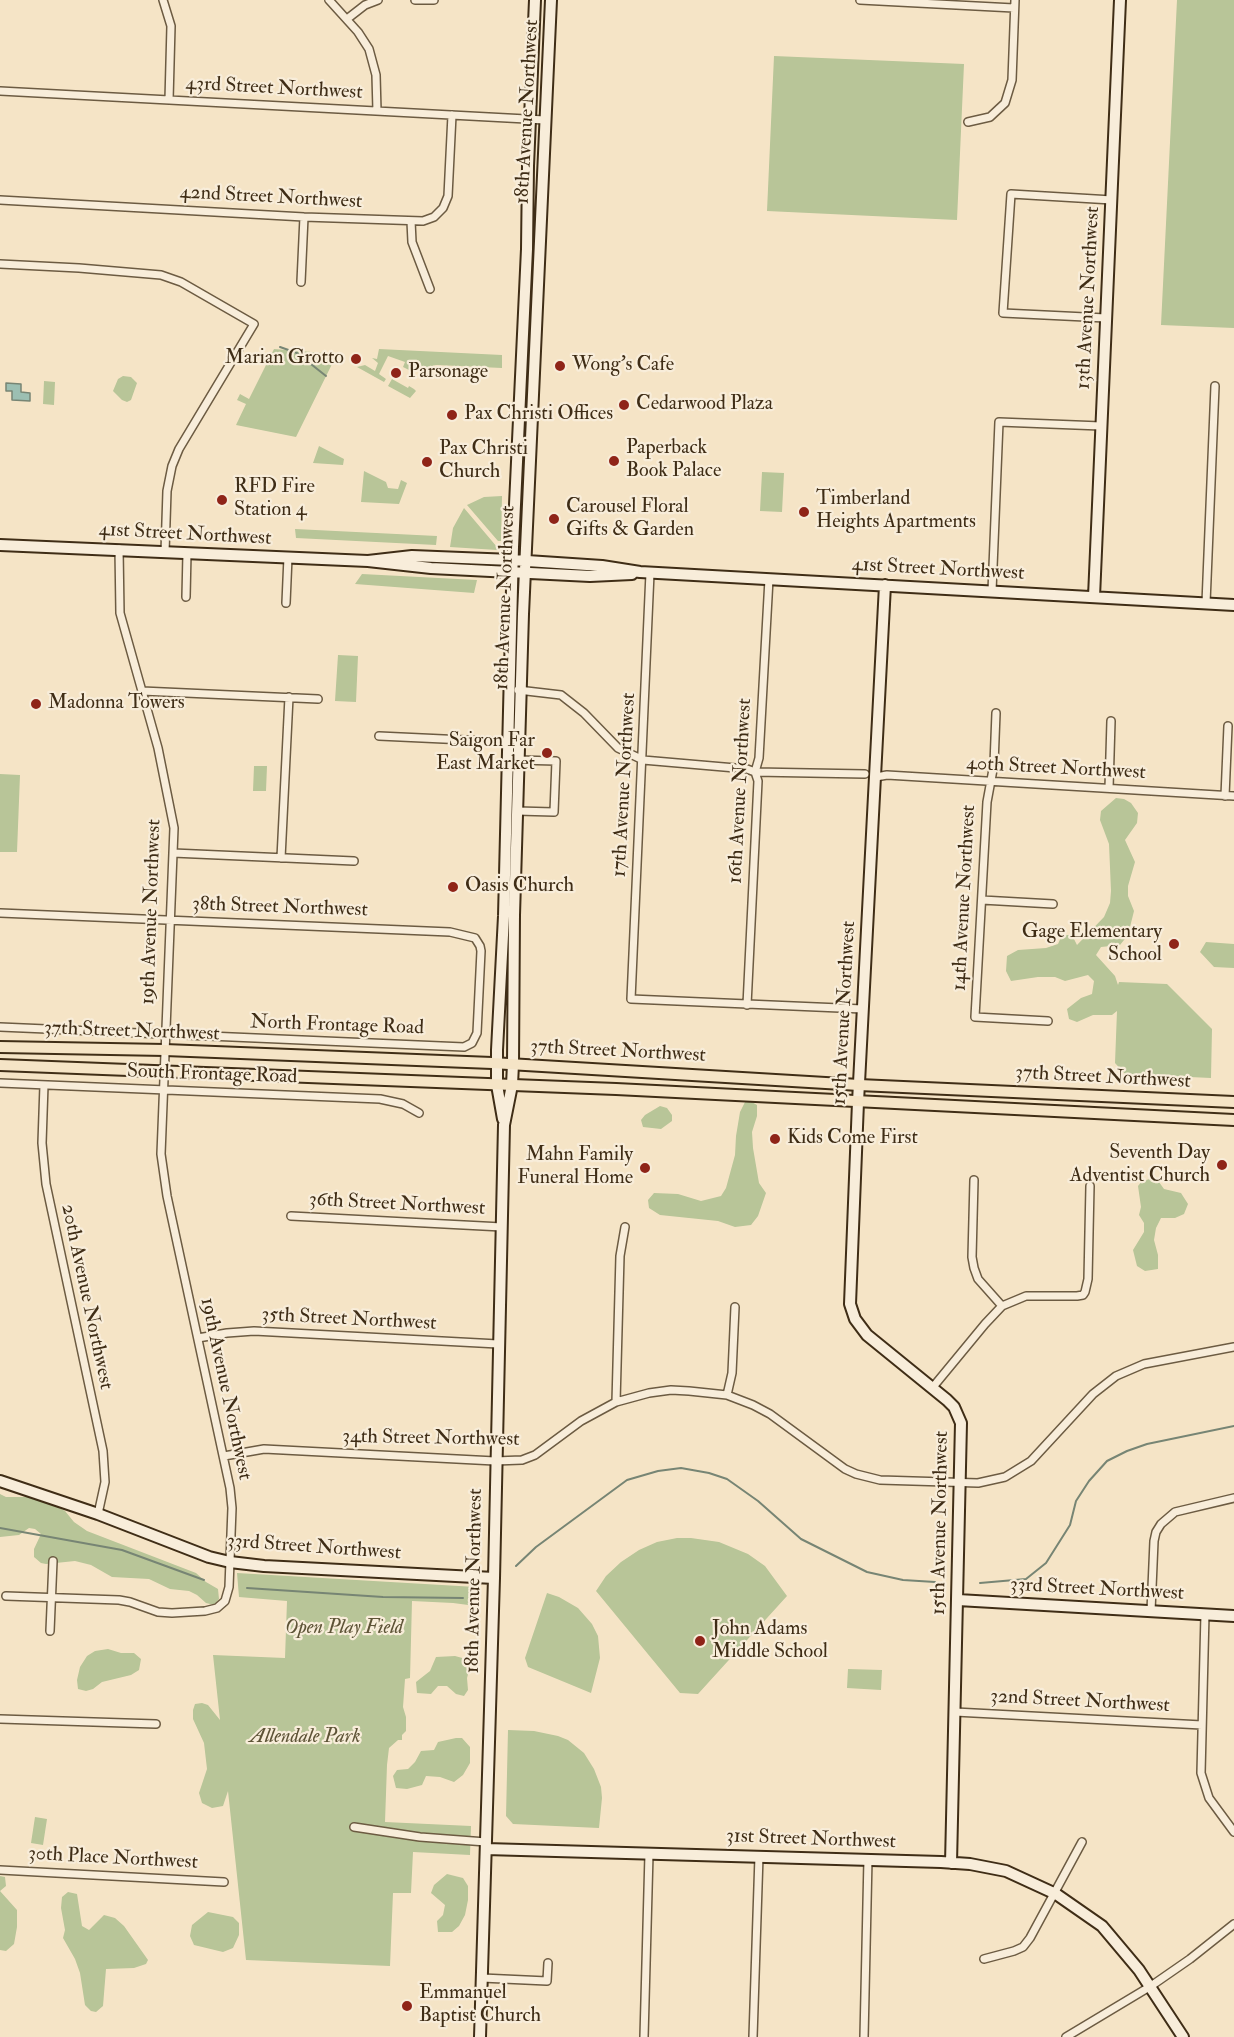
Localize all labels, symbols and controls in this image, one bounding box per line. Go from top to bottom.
street label: 18th Avenue Northwest [511,19,545,205]
street label: 43rd Street Northwest [185,72,363,106]
street label: 42nd Street Northwest [179,181,363,215]
street label: 13th Avenue Northwest [1072,206,1106,390]
place label: Marian Grotto [225,347,344,371]
marker: Marian Grotto [349,352,363,366]
place label: Wong's Cafe [572,354,674,378]
marker: Wong's Cafe [553,359,567,373]
place label: Parsonage [408,361,488,385]
marker: Parsonage [389,366,403,380]
place label: Cedarwood Plaza [636,393,773,417]
marker: Cedarwood Plaza [617,398,631,412]
place label: Pax Christi Offices [464,403,613,427]
marker: Pax Christi Offices [445,408,459,422]
place label: Paperback Book Palace [626,437,721,484]
place label: Pax Christi Church [439,438,528,485]
marker: Paperback Book Palace [607,454,621,468]
marker: Pax Christi Church [420,455,434,469]
place label: RFD Fire Station 4 [234,476,315,523]
place label: Timberland Heights Apartments [816,488,976,535]
marker: RFD Fire Station 4 [215,493,229,507]
place label: Carousel Floral Gifts & Garden [566,496,694,543]
street label: 18th Avenue Northwest [491,505,521,691]
marker: Timberland Heights Apartments [797,505,811,519]
marker: Carousel Floral Gifts & Garden [547,512,561,526]
street label: 41st Street Northwest [98,518,272,552]
street label: 41st Street Northwest [851,553,1025,587]
place label: Madonna Towers [48,692,185,716]
street label: 17th Avenue Northwest [608,692,642,878]
marker: Madonna Towers [29,697,43,711]
street label: 16th Avenue Northwest [724,698,758,884]
place label: Saigon Far East Market [436,730,535,777]
marker: Saigon Far East Market [540,746,554,760]
street label: 40th Street Northwest [966,752,1146,786]
street label: 14th Avenue Northwest [948,804,982,992]
street label: 19th Avenue Northwest [137,819,167,1005]
place label: Oasis Church [465,875,574,899]
marker: Oasis Church [446,880,460,894]
street label: 38th Street Northwest [192,893,368,923]
street label: 15th Avenue Northwest [828,920,862,1106]
place label: Gage Elementary School [1022,921,1162,968]
marker: Gage Elementary School [1167,937,1181,951]
street label: North Frontage Road [250,1011,424,1041]
street label: 37th Street Northwest [44,1017,220,1047]
street label: 37th Street Northwest [530,1035,706,1069]
street label: South Frontage Road [126,1060,298,1090]
street label: 37th Street Northwest [1015,1061,1191,1095]
place label: Kids Come First [787,1127,918,1151]
marker: Kids Come First [768,1132,782,1146]
place label: Seventh Day Adventist Church [1070,1142,1210,1189]
place label: Mahn Family Funeral Home [517,1144,633,1191]
marker: Seventh Day Adventist Church [1215,1158,1229,1172]
marker: Mahn Family Funeral Home [638,1161,652,1175]
street label: 36th Street Northwest [308,1188,486,1222]
street label: 20th Avenue Northwest [55,1202,117,1392]
street label: 19th Avenue Northwest [194,1296,256,1482]
street label: 35th Street Northwest [261,1303,437,1337]
street label: 34th Street Northwest [342,1425,520,1453]
street label: 15th Avenue Northwest [927,1431,955,1615]
street label: 18th Avenue Northwest [461,1488,489,1674]
street label: 33rd Street Northwest [226,1530,402,1566]
street label: 33rd Street Northwest [1009,1573,1185,1607]
park label: Open Play Field [285,1617,403,1641]
place label: John Adams Middle School [712,1618,828,1665]
marker: John Adams Middle School [693,1634,707,1648]
street label: 32nd Street Northwest [990,1685,1170,1719]
park label: Allendale Park [249,1726,361,1750]
street label: 31st Street Northwest [726,1825,896,1855]
street label: 30th Place Northwest [28,1843,198,1875]
place label: Emmanuel Baptist Church [419,1982,541,2029]
marker: Emmanuel Baptist Church [400,1999,414,2013]

